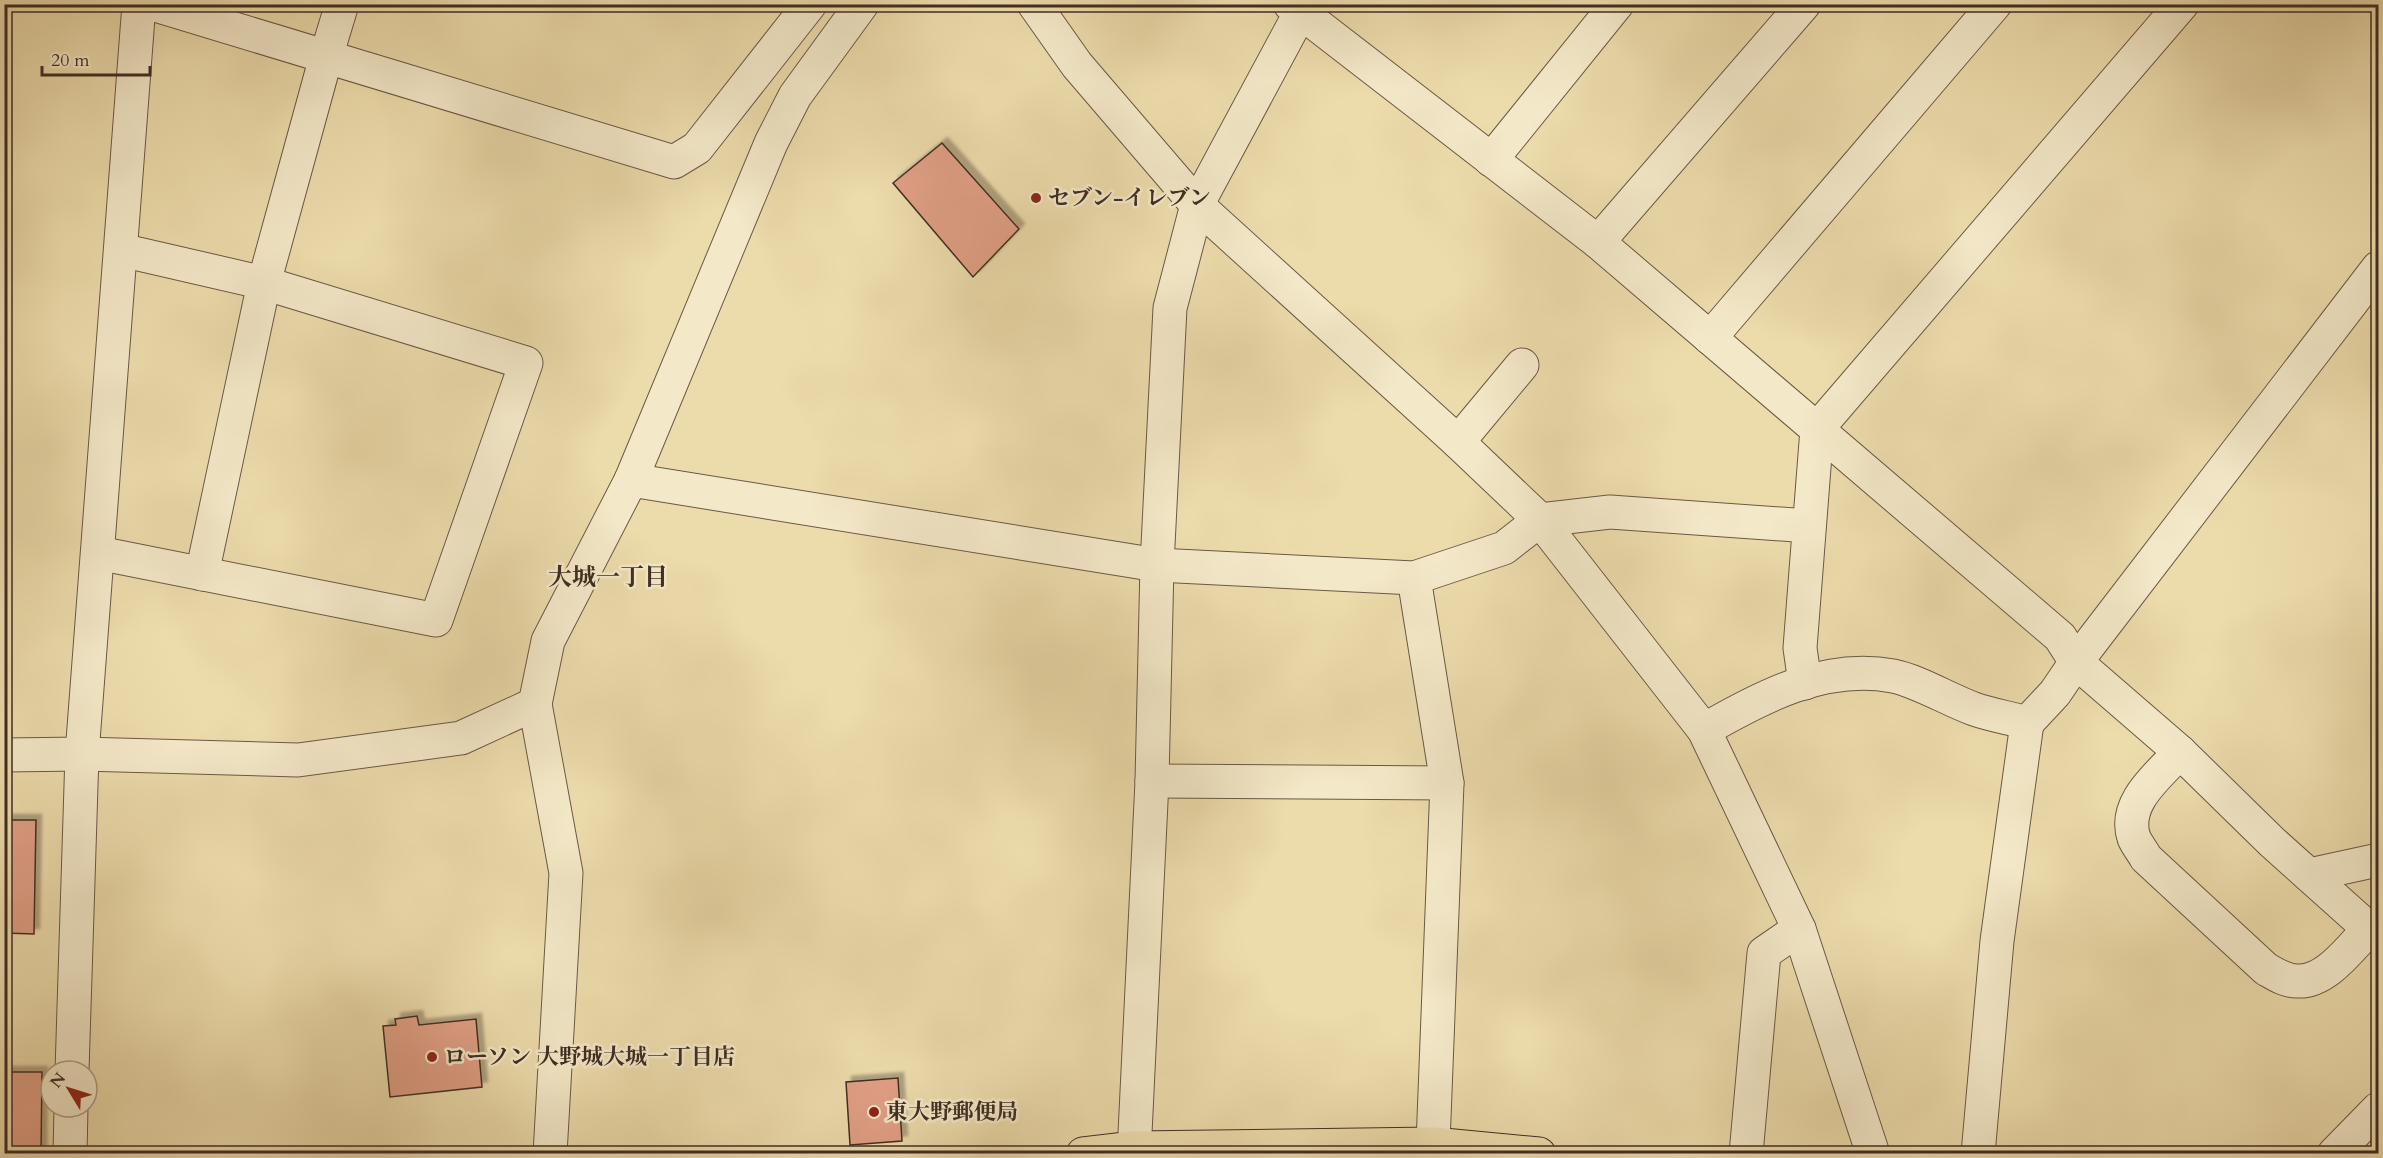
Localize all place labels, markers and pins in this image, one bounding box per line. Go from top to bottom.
place label: セブン-イレブン [1048,183,1211,213]
marker: セブン-イレブン [1029,191,1043,205]
place label: ローソン 大野城大城一丁目店 [444,1042,735,1072]
marker: ローソン 大野城大城一丁目店 [425,1050,439,1064]
place label: 東大野郵便局 [886,1097,1018,1127]
marker: 東大野郵便局 [867,1105,881,1119]

